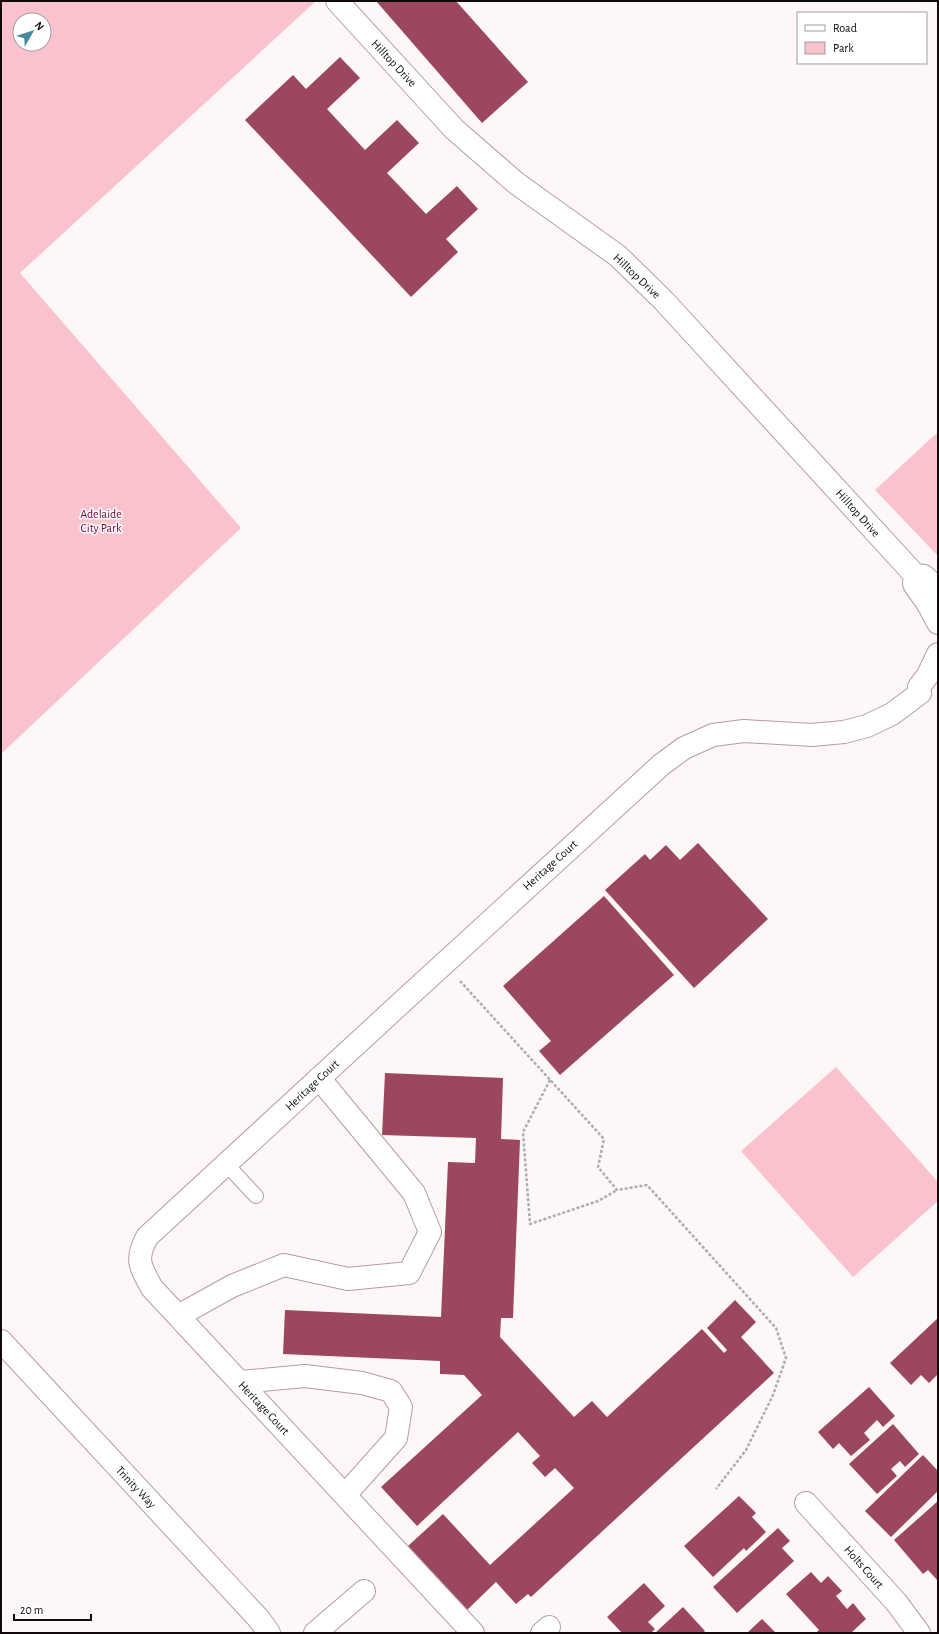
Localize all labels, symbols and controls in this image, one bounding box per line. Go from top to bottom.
north arrow [12,12,52,52]
legend [797,12,927,64]
text: N [33,20,46,32]
text: Road [833,22,857,34]
street label: Hilltop Drive [369,37,419,89]
text: Park [833,42,854,54]
street label: Hilltop Drive [611,251,663,301]
street label: Hilltop Drive [834,487,882,539]
park label: Adelaide City Park [80,508,122,535]
street label: Heritage Court [520,837,580,892]
street label: Heritage Court [283,1057,341,1113]
street label: Heritage Court [236,1379,292,1437]
street label: Trinity Way [113,1464,158,1511]
street label: Holts Court [842,1543,886,1591]
scale bar [14,1596,91,1622]
text: 20 m [20,1604,43,1616]

